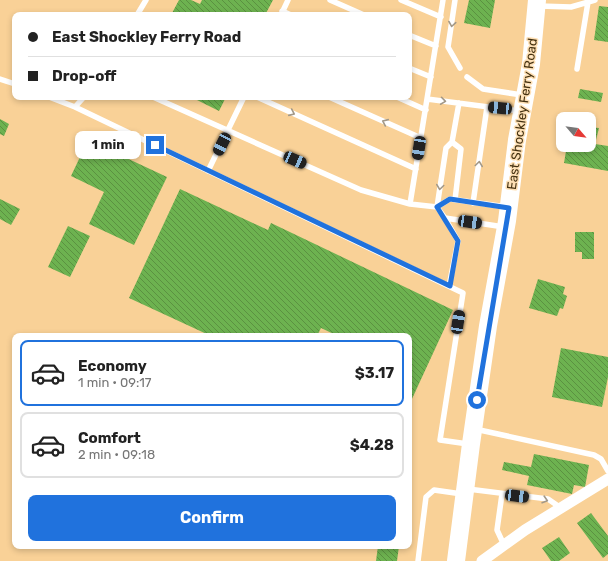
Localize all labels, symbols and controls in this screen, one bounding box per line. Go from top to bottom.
one-way arrow [448,20,456,27]
text: East Shockley Ferry Road [52,28,241,46]
street label: East Shockley Ferry Road [504,37,540,191]
text: Drop-off [52,67,116,85]
one-way arrow [440,96,446,105]
car [488,101,512,115]
one-way arrow [288,108,296,116]
north arrow [556,112,596,152]
map controls [556,112,596,152]
one-way arrow [382,119,390,127]
callout: 1 min [75,131,141,159]
car [211,131,233,157]
car [411,135,427,161]
route end [146,136,164,154]
text: 1 min [91,137,125,152]
car [282,150,308,170]
one-way arrow [474,161,483,167]
one-way arrow [436,184,445,190]
car [457,214,483,230]
car [450,309,466,335]
icon: car [30,355,66,391]
text: Economy [78,357,147,375]
text: $3.17 [355,364,394,382]
text: 1 min · 09:17 [78,375,152,390]
route start [468,391,486,409]
icon: car [30,427,66,463]
text: Comfort [78,429,141,447]
text: $4.28 [350,436,394,454]
text: 2 min · 09:18 [78,447,155,462]
car [504,489,530,503]
button: Confirm [28,495,396,541]
one-way arrow [542,495,549,504]

